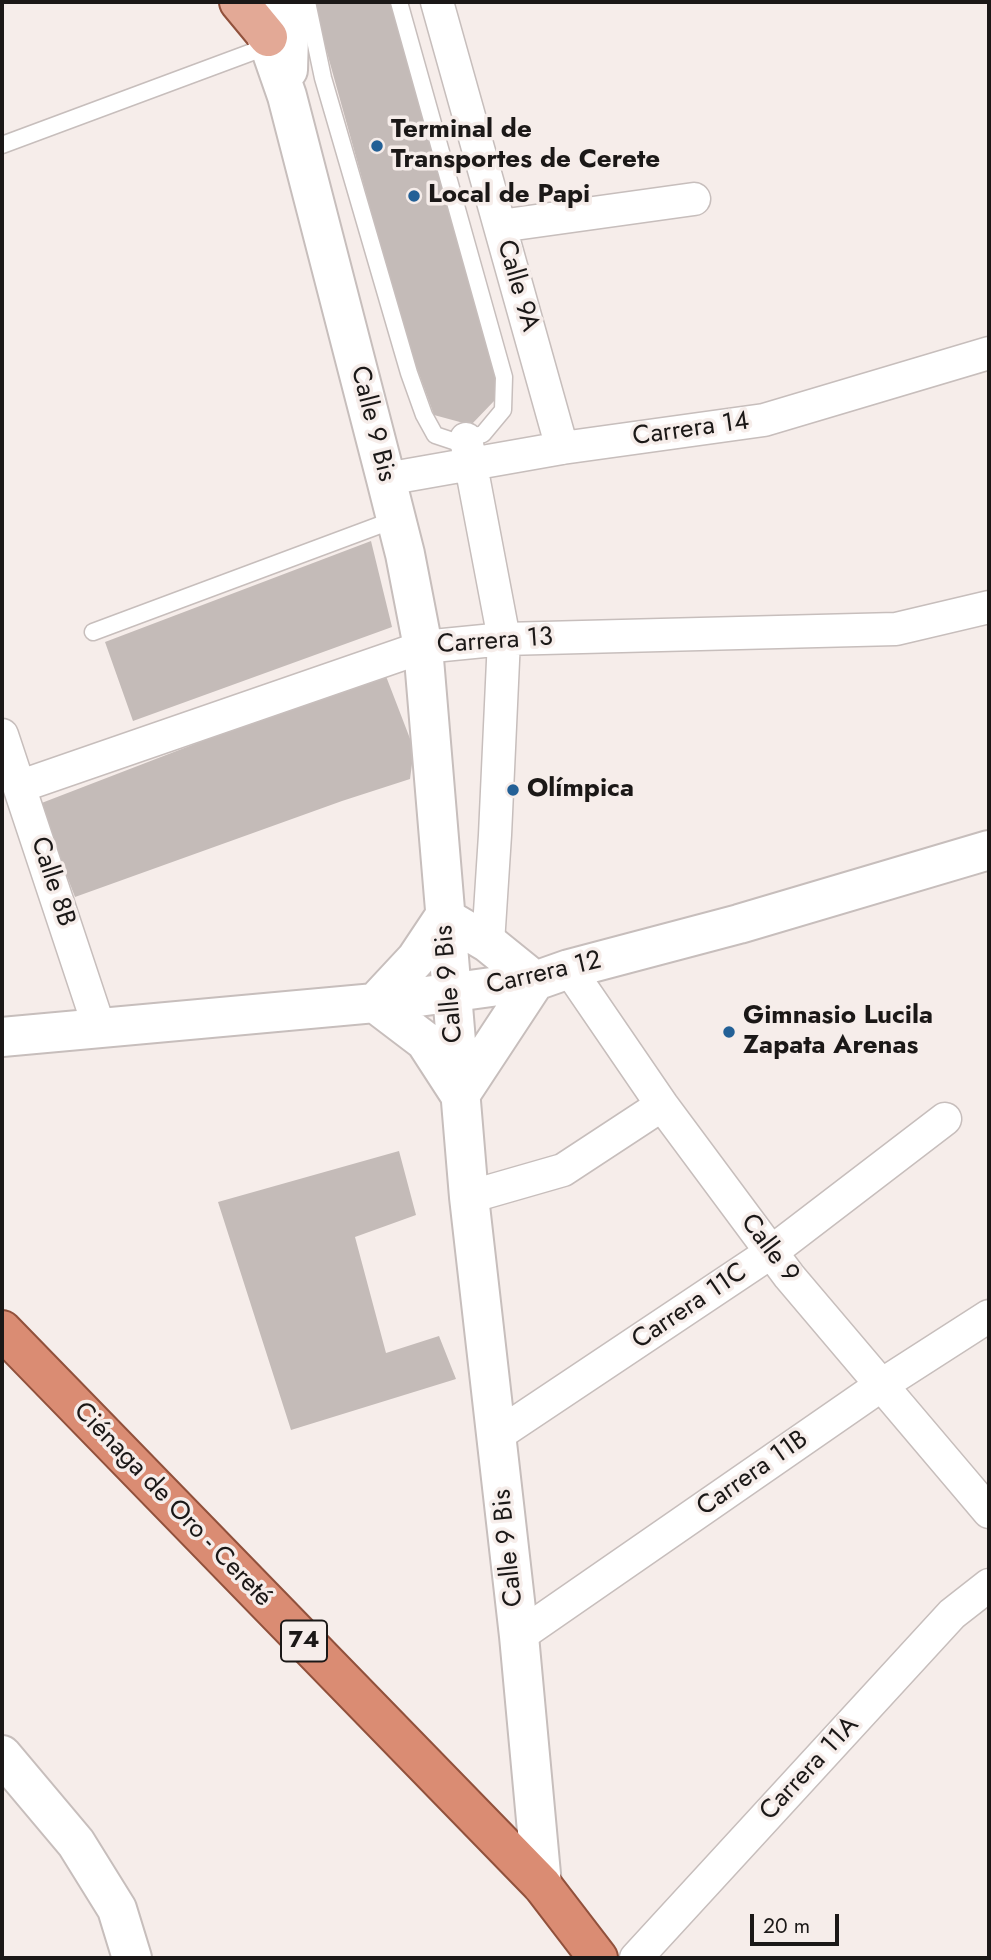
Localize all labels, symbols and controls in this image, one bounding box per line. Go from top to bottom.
place label: Terminal de Transportes de Cerete [391,115,660,176]
marker: Terminal de Transportes de Cerete [369,138,385,154]
place label: Local de Papi [428,180,590,212]
marker: Local de Papi [406,188,422,204]
street label: Calle 9A [489,237,545,335]
street label: Calle 9 Bis [343,363,401,485]
street label: Carrera 14 [631,406,751,454]
street label: Carrera 13 [436,622,554,662]
place label: Olímpica [527,774,634,806]
marker: Olímpica [505,782,521,798]
street label: Calle 8B [23,833,81,931]
street label: Calle 9 Bis [429,924,471,1044]
street label: Carrera 12 [484,946,604,1002]
place label: Gimnasio Lucila Zapata Arenas [743,1001,933,1062]
marker: Gimnasio Lucila Zapata Arenas [721,1024,737,1040]
street label: Calle 9 [733,1208,805,1290]
street label: Carrera 11C [627,1257,753,1357]
street label: Ciénaga de Oro - Cereté [66,1396,278,1614]
street label: Carrera 11B [692,1424,814,1524]
street label: Calle 9 Bis [487,1488,531,1608]
road number: 74 [281,1620,327,1661]
street label: Carrera 11A [754,1710,866,1828]
scale bar [753,1900,842,1944]
text: 20 m [763,1911,810,1941]

